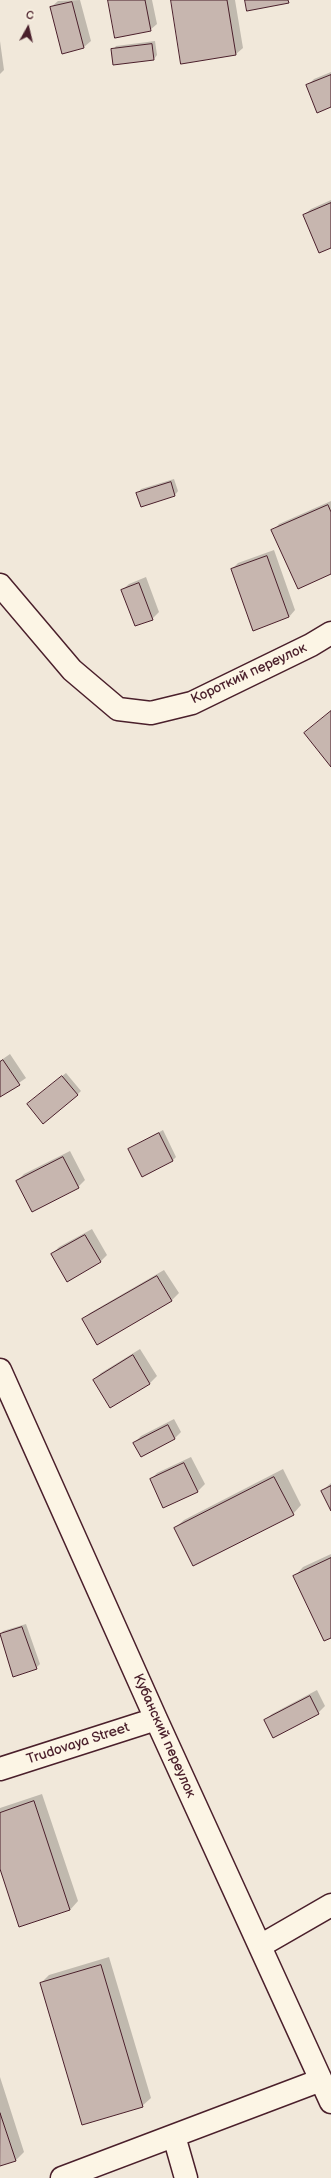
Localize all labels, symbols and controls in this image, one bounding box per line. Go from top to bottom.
north arrow [8,8,48,48]
text: С [25,9,34,23]
street label: Короткий переулок [189,640,309,708]
street label: Кубанский переулок [129,1671,199,1801]
street label: Trudovaya Street [25,1719,131,1769]

